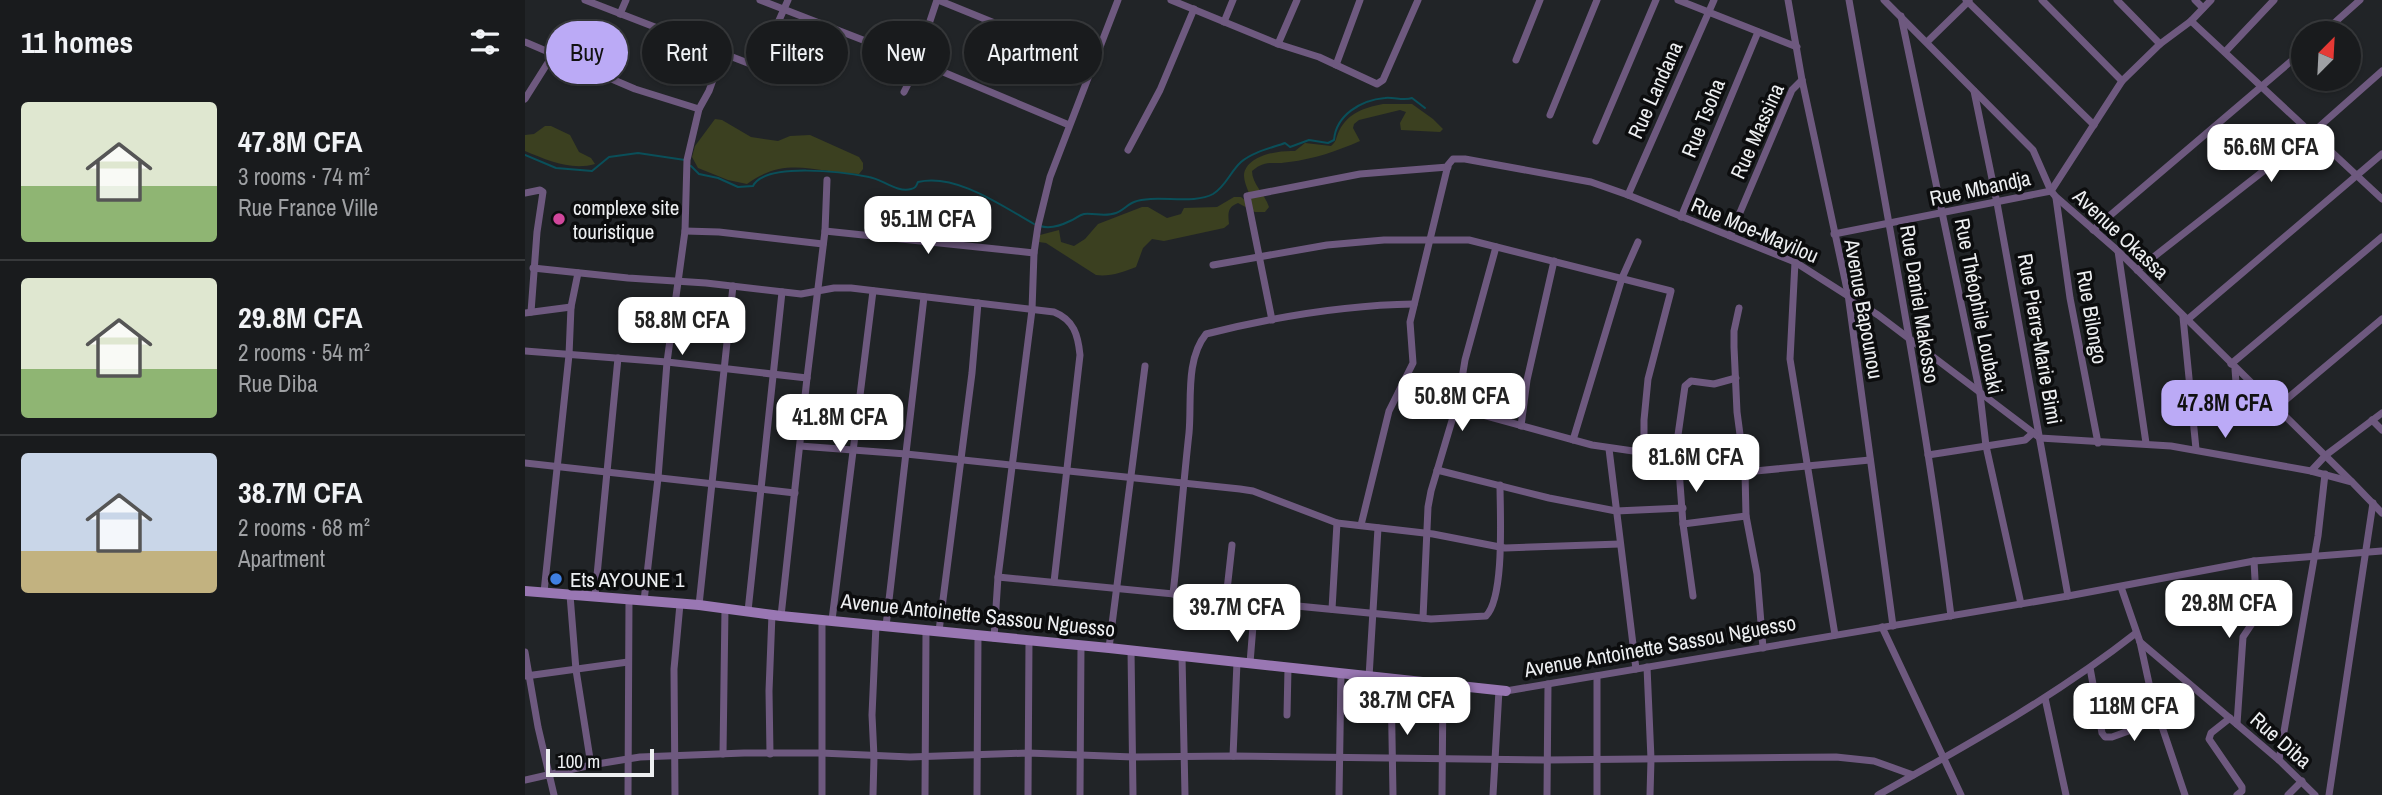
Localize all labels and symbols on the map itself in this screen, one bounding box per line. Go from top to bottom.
north arrow [2291,21,2361,91]
street label: Rue Landana [1621,36,1689,143]
street label: Rue Tsoha [1674,74,1732,162]
street label: Rue Massina [1723,78,1791,183]
pin: 56.6M CFA [2191,124,2351,184]
street label: Rue Mbandja [1927,163,2034,213]
street label: Avenue Okassa [2066,181,2176,286]
street label: Rue Moe-Mayilou [1687,190,1823,270]
place label: complexe site touristique [573,193,679,246]
pin: 95.1M CFA [848,196,1008,256]
marker: complexe site touristique [551,211,567,227]
street label: Rue Théophile Loubaki [1948,216,2010,396]
street label: Rue Daniel Makosso [1893,223,1947,385]
street label: Avenue Bapounou [1837,236,1891,381]
street label: Rue Pierre-Marie Bimi [2011,251,2069,427]
street label: Rue Bilongo [2069,268,2115,366]
pin: 58.8M CFA [602,298,762,357]
pin: 50.8M CFA [1382,374,1542,433]
pin: 47.8M CFA [2145,380,2305,440]
pin: 41.8M CFA [760,394,920,454]
pin: 81.6M CFA [1616,434,1776,494]
place label: Ets AYOUNE 1 [570,565,685,594]
marker: Ets AYOUNE 1 [548,571,564,587]
pin: 29.8M CFA [2149,580,2309,640]
pin: 39.7M CFA [1157,584,1317,644]
street label: Avenue Antoinette Sassou Nguesso [839,586,1116,644]
street label: Avenue Antoinette Sassou Nguesso [1521,608,1798,684]
pin: 38.7M CFA [1327,678,1487,737]
pin: 118M CFA [2062,684,2206,743]
street label: Rue Diba [2244,705,2318,775]
scale bar [546,746,655,778]

